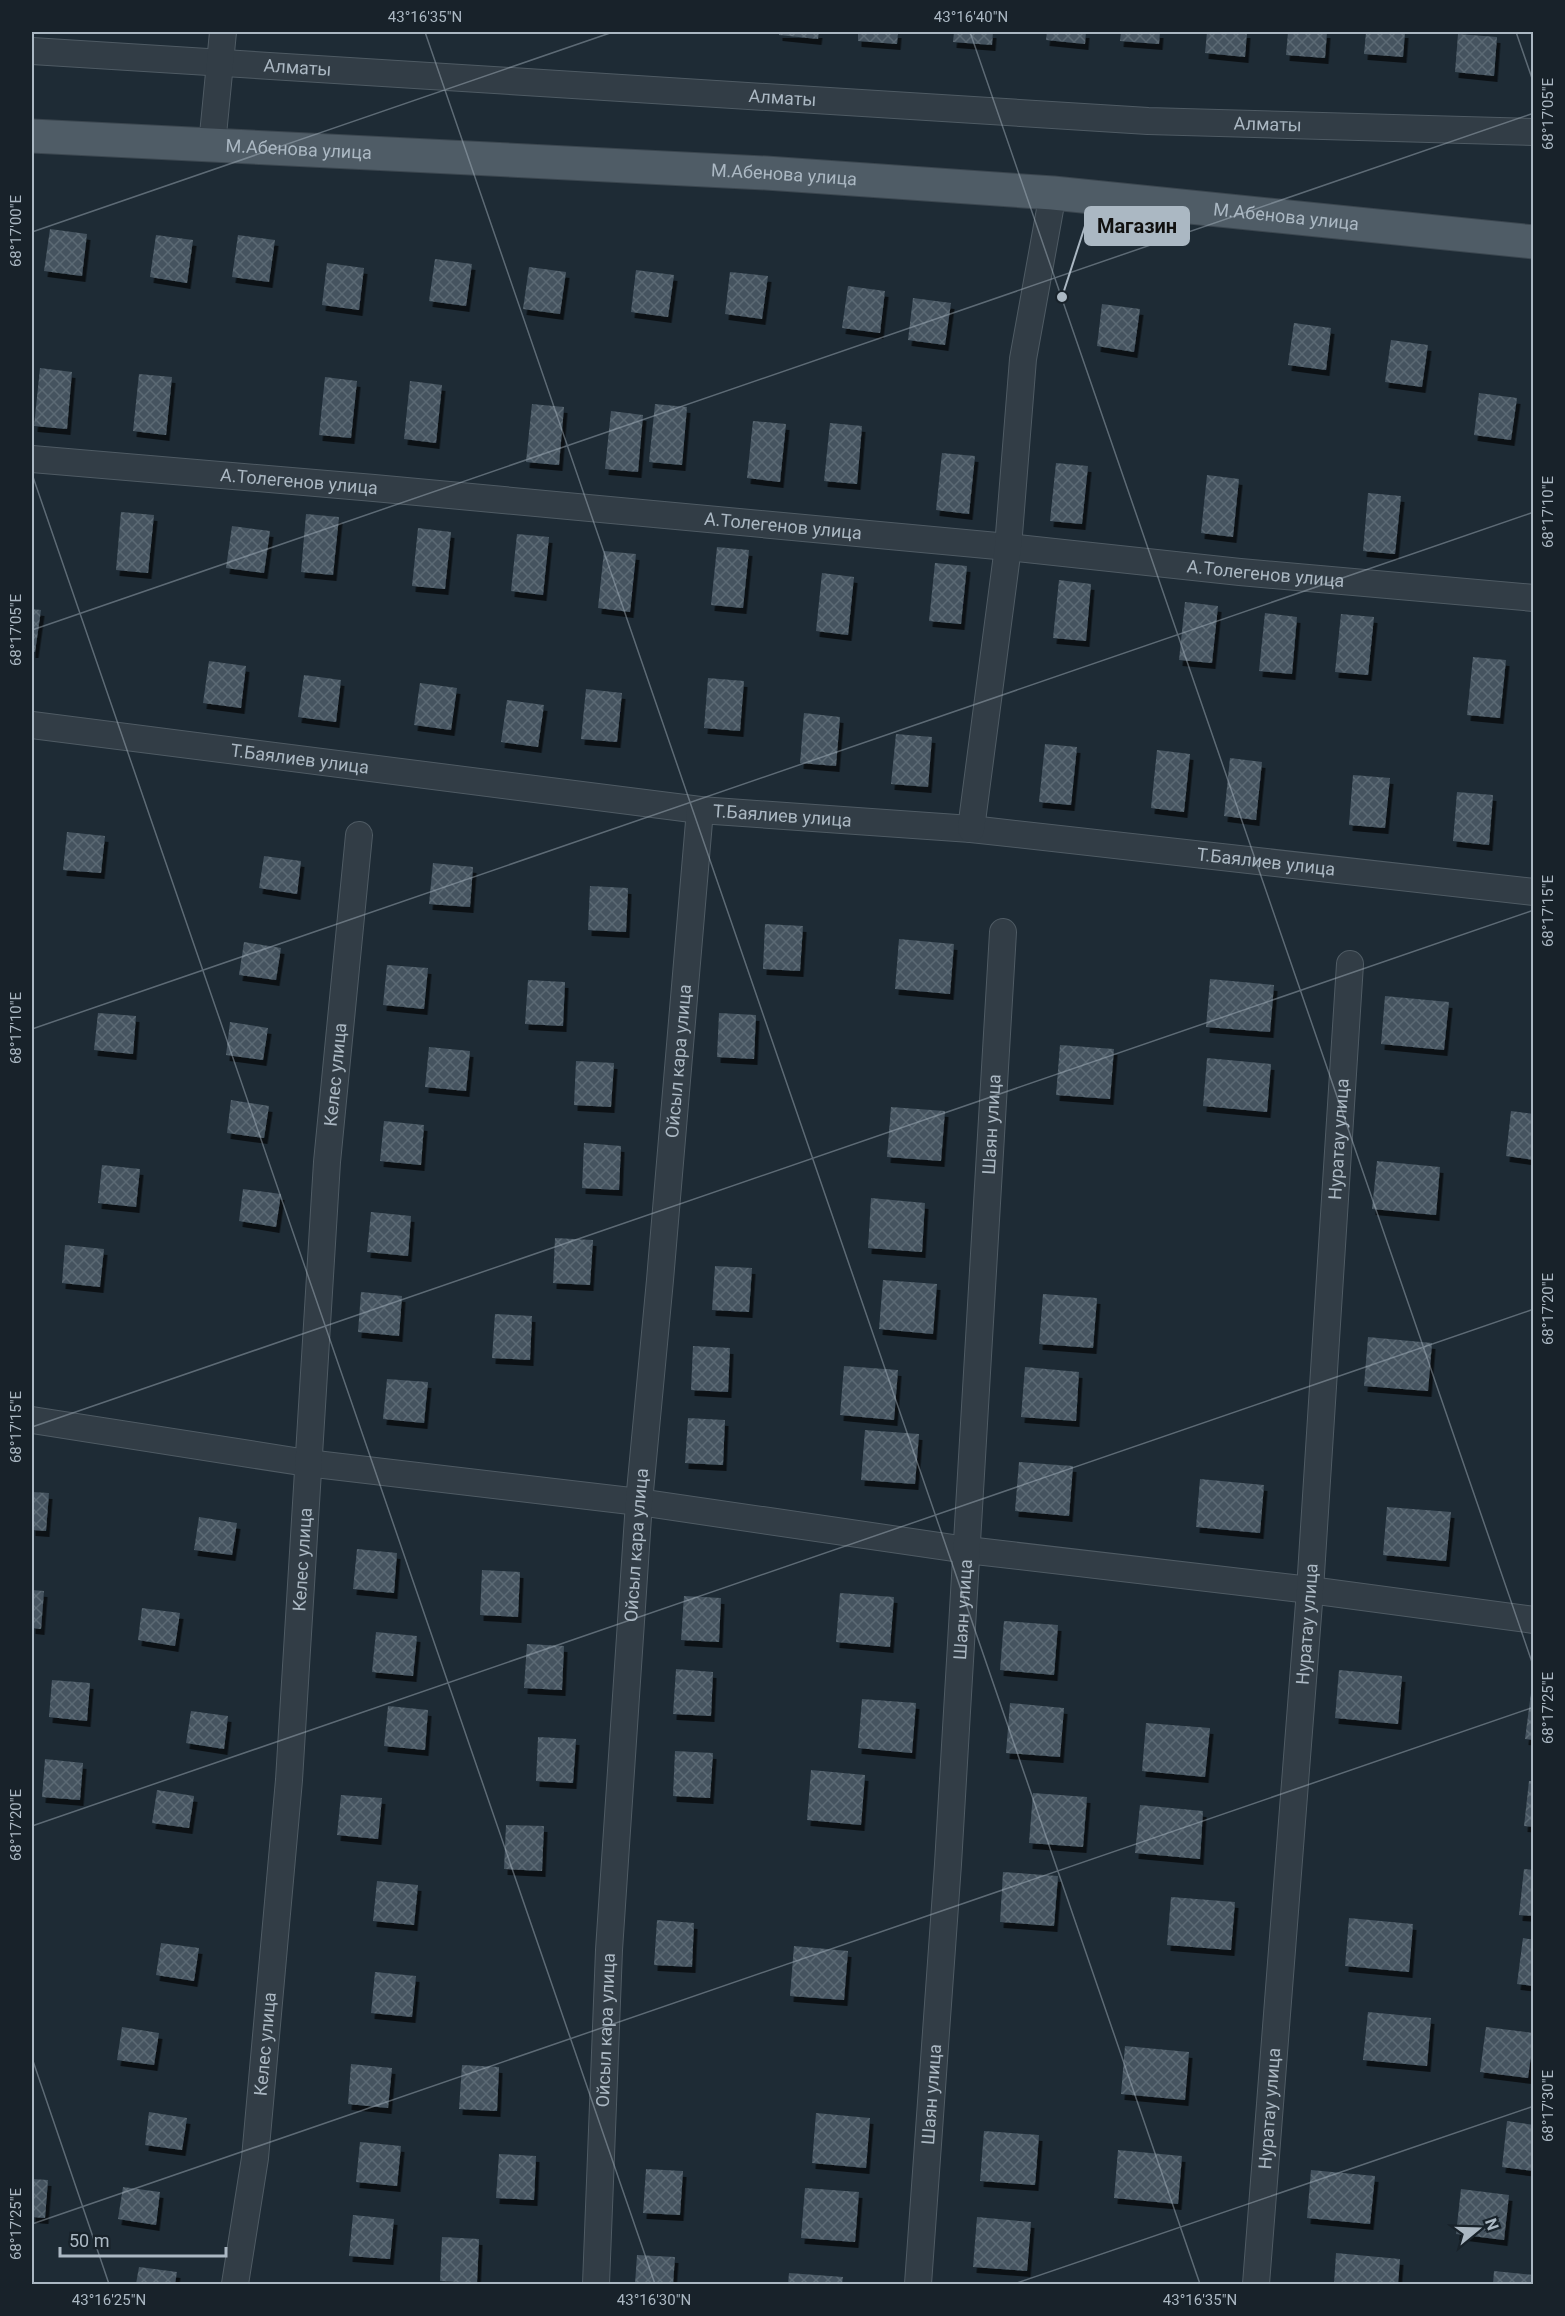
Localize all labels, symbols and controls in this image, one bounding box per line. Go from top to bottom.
text: 43°16'35"N [388,8,462,26]
text: 43°16'40"N [934,8,1008,26]
street label: Алматы [263,55,332,80]
text: 68°17'05"E [1539,77,1557,150]
street label: Алматы [748,85,817,110]
street label: Алматы [1233,112,1302,135]
street label: М.Абенова улица [225,135,372,163]
street label: М.Абенова улица [710,159,858,189]
text: 68°17'00"E [7,194,25,267]
street label: М.Абенова улица [1212,198,1360,234]
callout: Магазин [1085,207,1189,245]
text: Магазин [1097,214,1177,238]
street label: А.Толегенов улица [219,464,379,498]
text: 68°17'10"E [1539,475,1557,548]
street label: А.Толегенов улица [703,508,863,543]
street label: А.Толегенов улица [1186,555,1345,591]
text: 68°17'05"E [7,593,25,666]
street label: Т.Баялиев улица [230,739,370,778]
street label: Т.Баялиев улица [712,800,853,831]
street label: Т.Баялиев улица [1196,843,1336,880]
text: 68°17'15"E [1539,874,1557,947]
street label: Ойсыл кара улица [661,983,695,1139]
text: 68°17'10"E [7,991,25,1064]
street label: Келес улица [320,1022,351,1127]
street label: Шаян улица [978,1073,1005,1175]
street label: Нуратау улица [1324,1078,1353,1200]
text: 68°17'20"E [1539,1272,1557,1345]
text: 68°17'15"E [7,1390,25,1463]
street label: Ойсыл кара улица [620,1467,652,1623]
street label: Келес улица [288,1507,316,1612]
street label: Шаян улица [949,1558,976,1660]
street label: Нуратау улица [1292,1563,1322,1685]
text: 68°17'25"E [1539,1671,1557,1744]
text: 68°17'20"E [7,1788,25,1861]
street label: Ойсыл кара улица [592,1953,619,2108]
street label: Келес улица [250,1991,280,2097]
street label: Шаян улица [917,2043,945,2146]
street label: Нуратау улица [1254,2047,1284,2170]
text: 68°17'30"E [1539,2069,1557,2142]
text: 68°17'25"E [7,2187,25,2260]
north arrow [1448,2199,1508,2259]
text: N [1481,2216,1503,2233]
scale bar [60,2220,226,2258]
text: 50 m [69,2230,109,2251]
text: 43°16'25"N [72,2291,146,2309]
text: 43°16'30"N [617,2291,691,2309]
text: 43°16'35"N [1163,2291,1237,2309]

